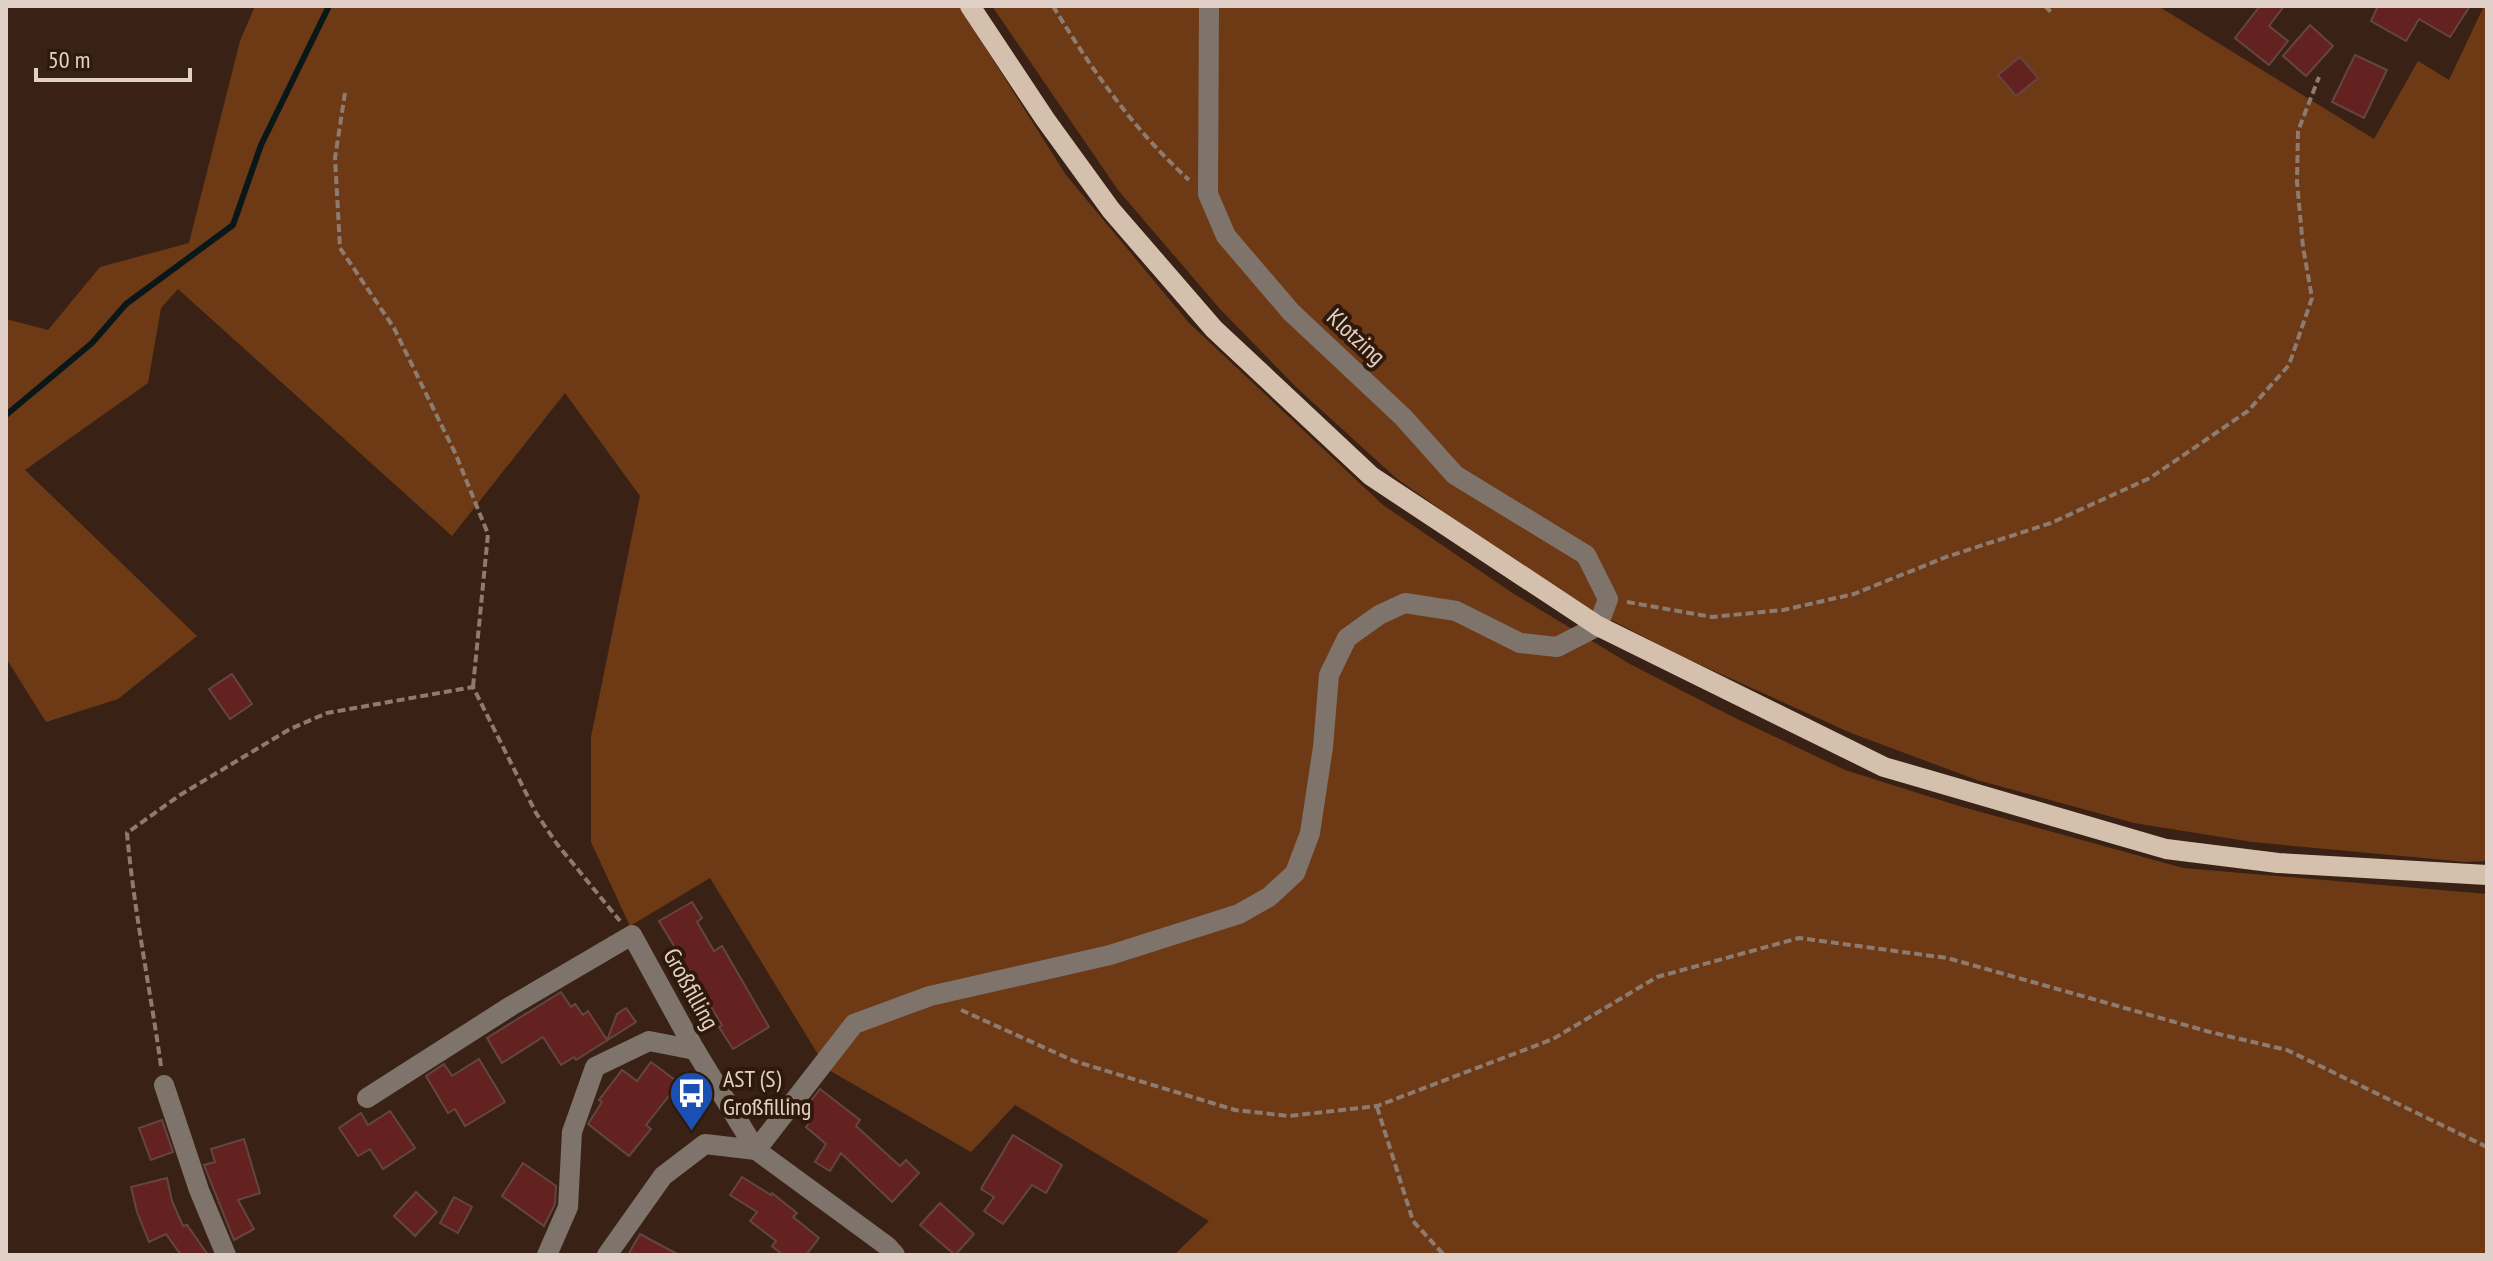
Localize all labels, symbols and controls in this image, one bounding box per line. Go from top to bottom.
scale bar [36,32,190,82]
text: 50 m [48,44,90,75]
street label: Klotzing [1320,302,1392,372]
street label: Großfilling [656,943,726,1035]
place label: AST (S) Großfilling [723,1063,811,1122]
bus stop icon: AST (S) Großfilling [668,1069,716,1132]

